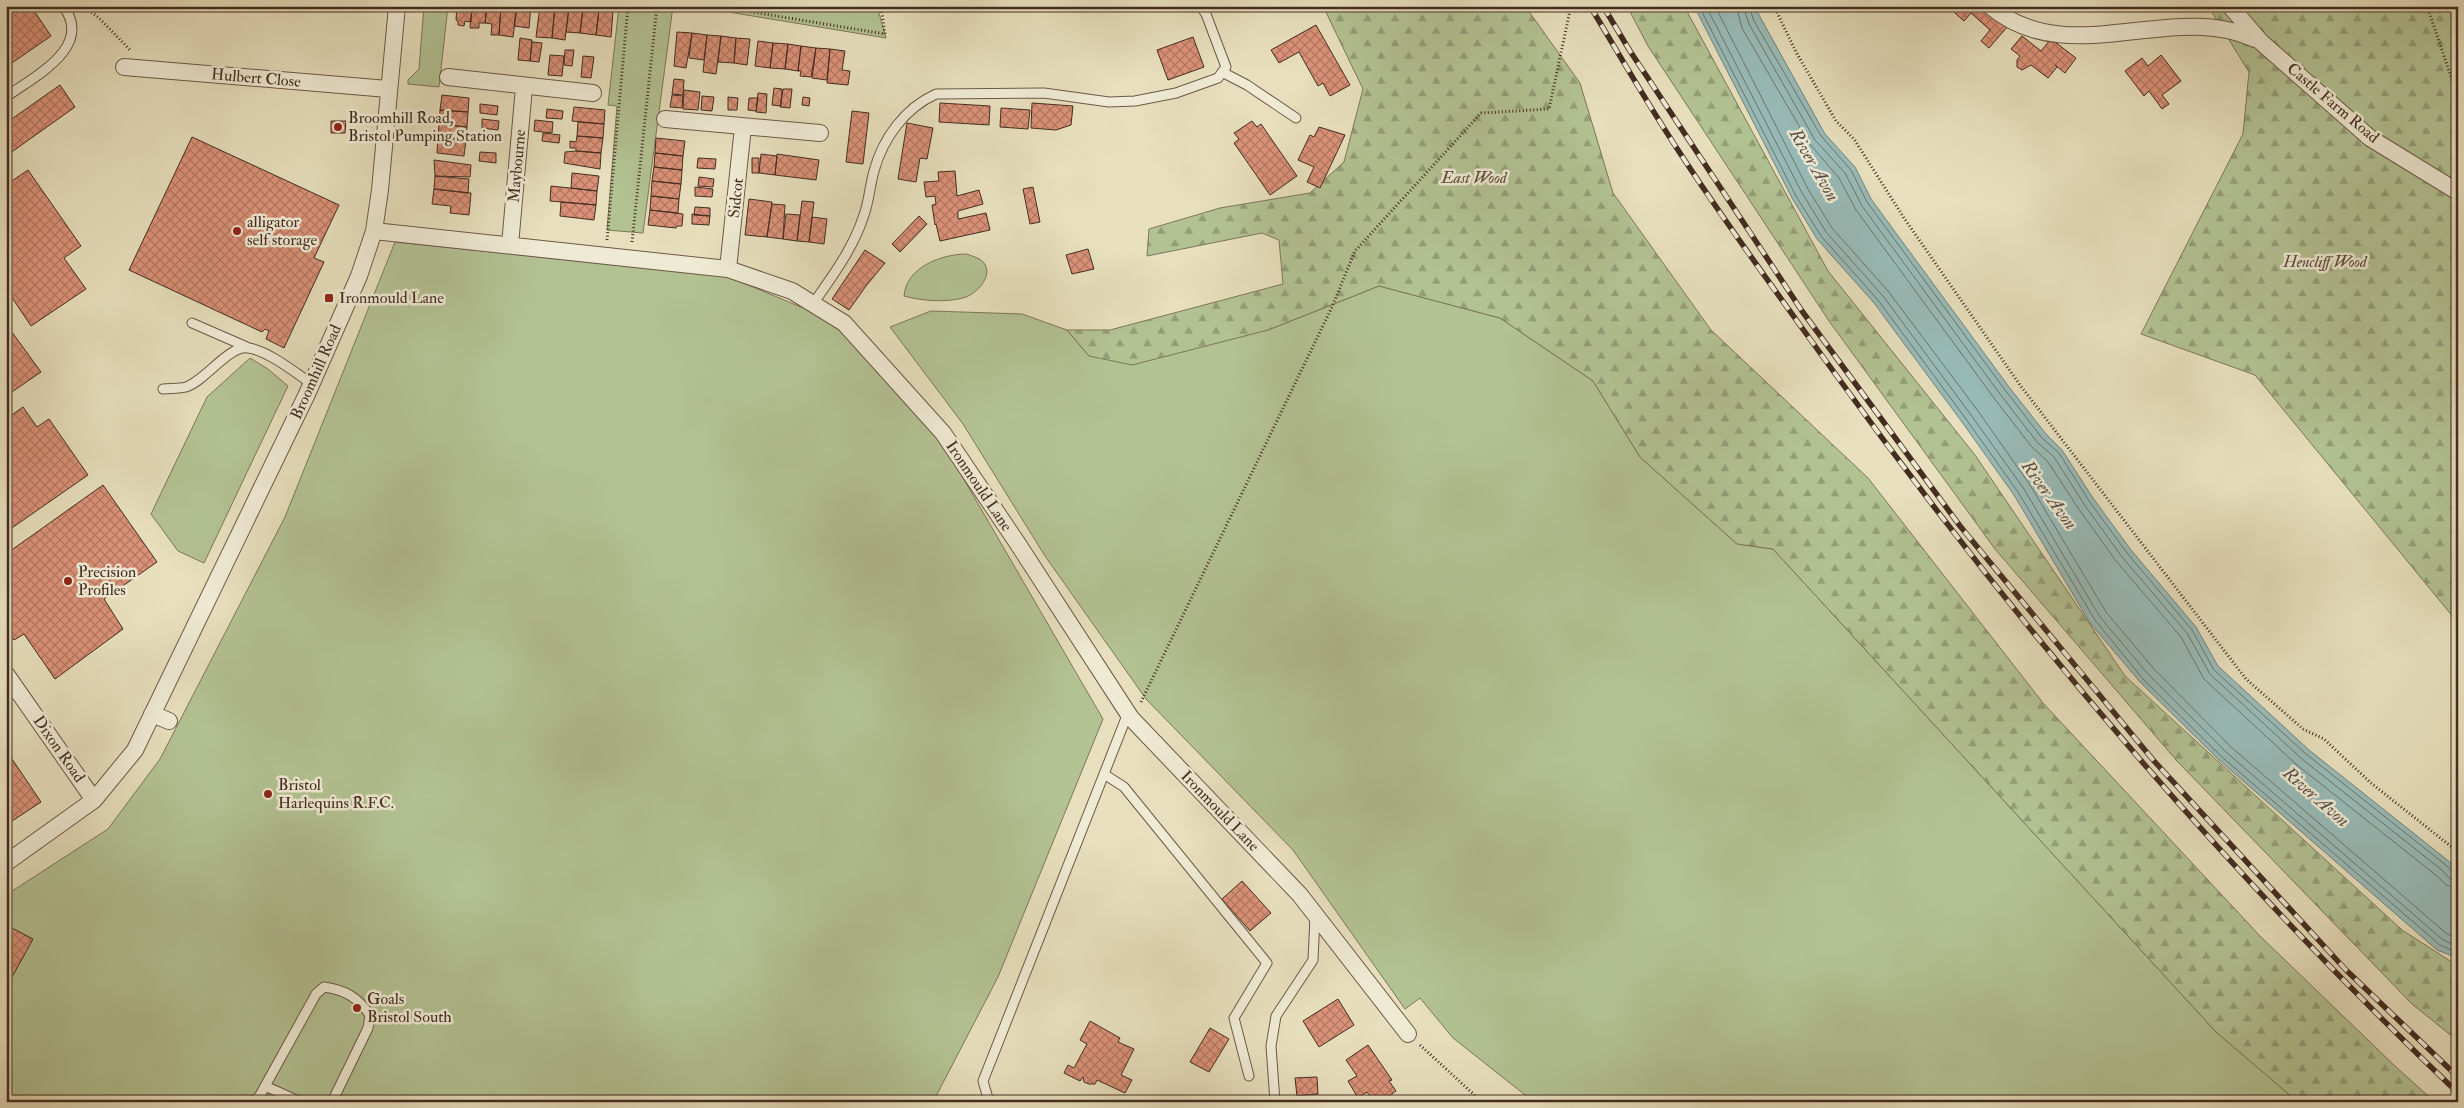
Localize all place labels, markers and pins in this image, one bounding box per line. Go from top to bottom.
place label: Broomhill Road, Bristol Pumping Station [348,108,502,147]
marker: Broomhill Road, Bristol Pumping Station [332,121,344,133]
place label: alligator self storage [247,212,318,250]
marker: alligator self storage [231,225,243,237]
place label: Ironmould Lane [339,288,444,308]
marker: Ironmould Lane [323,292,335,304]
place label: Precision Profiles [78,562,136,600]
marker: Precision Profiles [62,575,74,587]
place label: Bristol Harlequins R.F.C. [278,775,394,813]
marker: Bristol Harlequins R.F.C. [262,788,274,800]
place label: Goals Bristol South [367,989,452,1027]
marker: Goals Bristol South [351,1002,363,1014]

